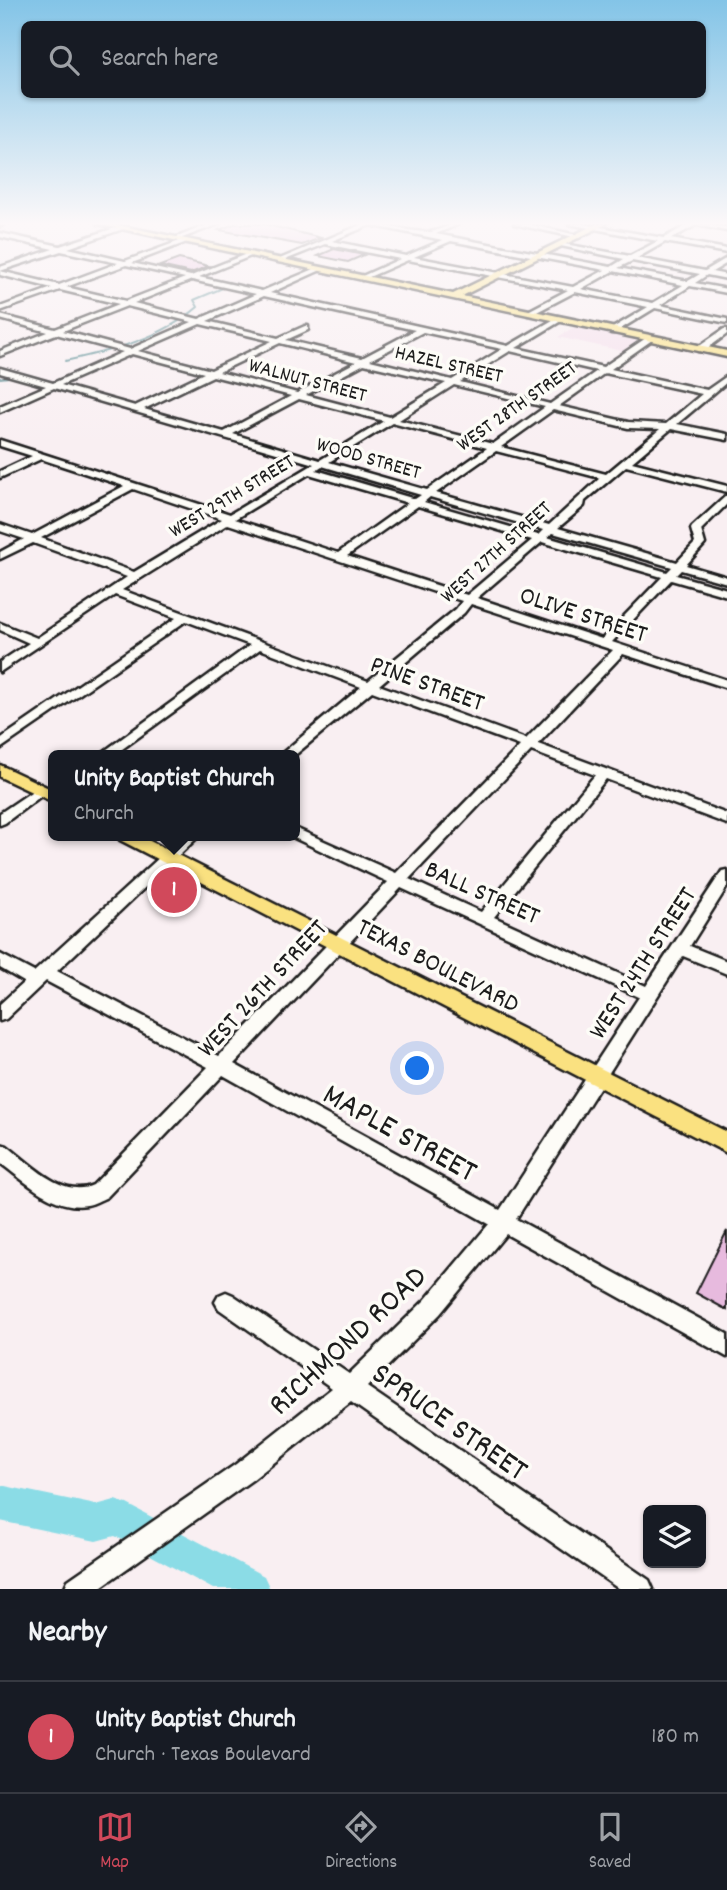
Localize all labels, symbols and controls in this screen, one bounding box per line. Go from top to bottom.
search box [21,21,706,98]
icon: search [45,41,83,79]
text: Search here [101,41,219,78]
street label: HAZEL STREET [391,339,506,393]
street label: WALNUT STREET [245,352,370,412]
street label: WEST 28TH STREET [451,354,585,460]
street label: WOOD STREET [313,431,424,489]
street label: WEST 29TH STREET [164,448,302,547]
street label: WEST 27TH STREET [435,495,560,611]
street label: OLIVE STREET [514,578,652,655]
street label: PINE STREET [365,648,490,723]
popup [48,750,300,841]
text: Unity Baptist Church [74,761,274,798]
text: Church [74,798,134,831]
street label: BALL STREET [418,852,546,936]
pin: 1 [151,864,197,916]
street label: WEST 24TH STREET [581,880,707,1047]
street label: TEXAS BOULEVARD [350,910,525,1024]
street label: WEST 26TH STREET [190,912,338,1067]
your location [400,1051,434,1085]
street label: MAPLE STREET [313,1074,484,1197]
street label: RICHMOND ROAD [260,1257,439,1428]
street label: SPRUCE STREET [361,1353,536,1495]
map controls [643,1505,706,1568]
button: layers [643,1505,706,1568]
text: Nearby [28,1613,106,1656]
text: Unity Baptist Church [95,1702,296,1739]
text: 1 [48,1721,54,1754]
text: 180 m [651,1721,699,1754]
text: Church · Texas Boulevard [95,1739,311,1772]
tab: Map [96,1808,134,1877]
tab: Directions [325,1808,397,1877]
tab: Saved [589,1808,631,1877]

